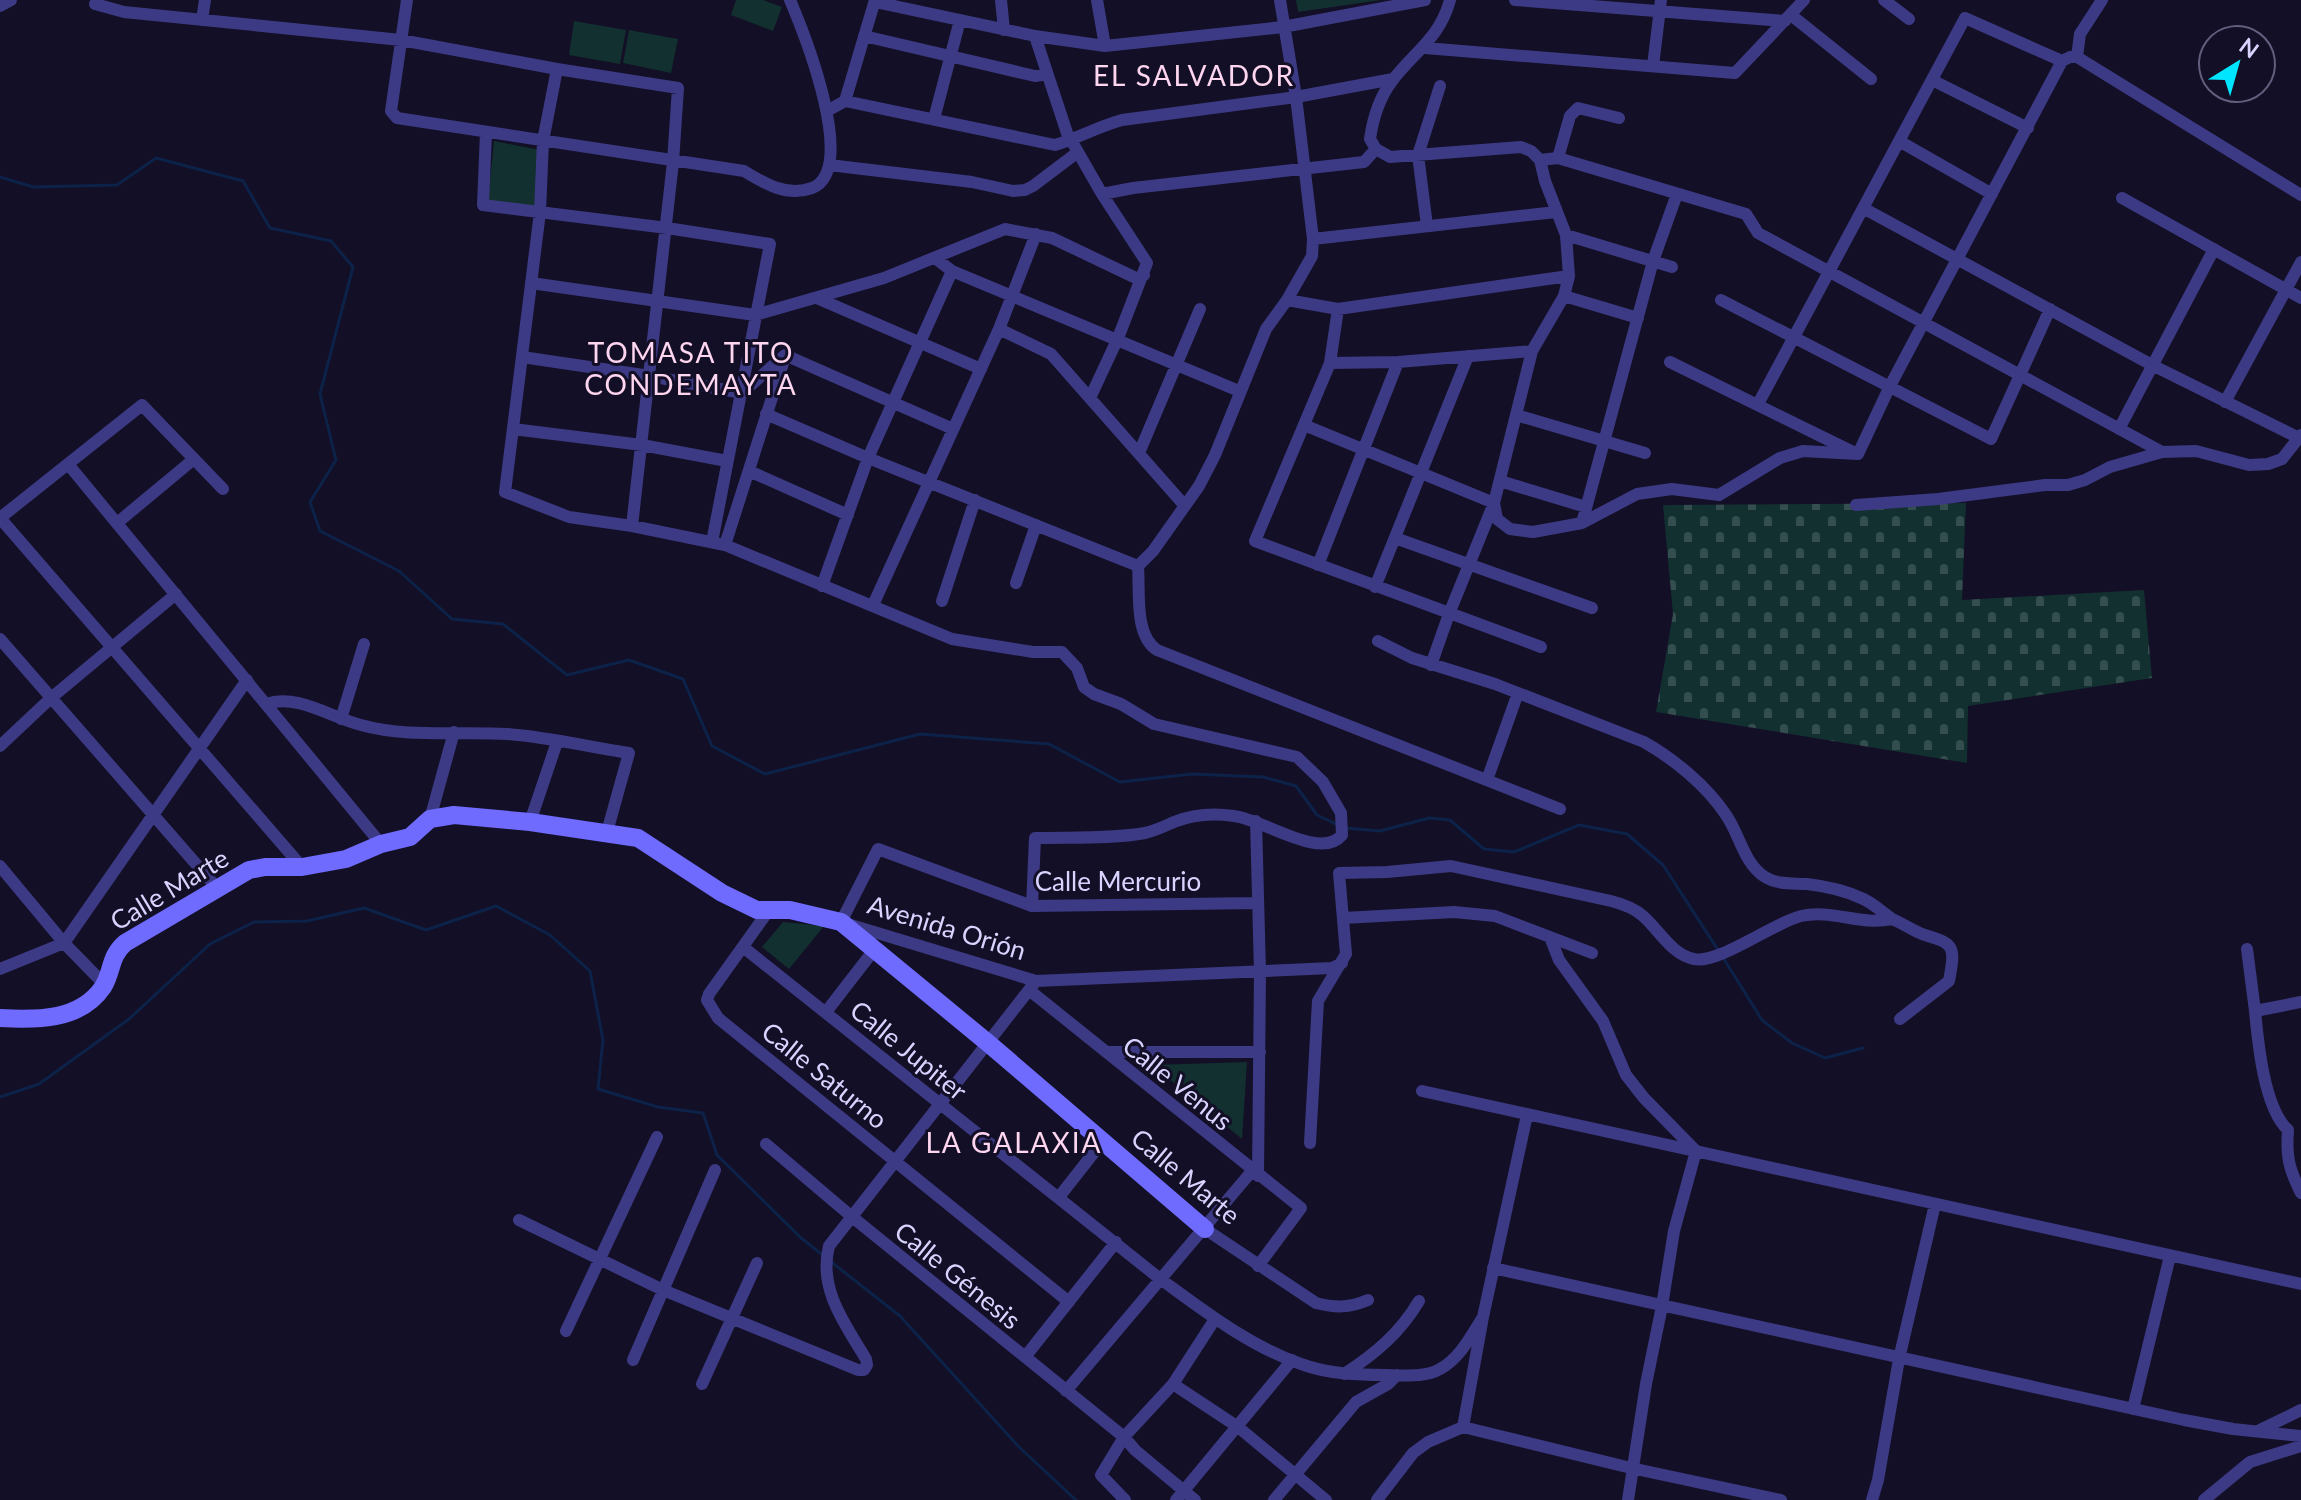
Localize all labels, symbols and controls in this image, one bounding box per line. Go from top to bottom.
north arrow [2197,24,2277,104]
text: N [2234,32,2264,64]
district label: EL SALVADOR [1093,58,1295,92]
district label: TOMASA TITO CONDEMAYTA [584,335,798,401]
street label: Calle Marte [104,841,234,937]
street label: Calle Mercurio [1035,865,1201,897]
street label: Avenida Orión [864,888,1030,966]
street label: Calle Jupiter [844,993,974,1107]
street label: Calle Saturno [756,1015,894,1135]
street label: Calle Venus [1117,1029,1239,1137]
street label: Calle Marte [1125,1121,1247,1231]
district label: LA GALAXIA [925,1125,1103,1159]
street label: Calle Génesis [889,1215,1027,1335]

